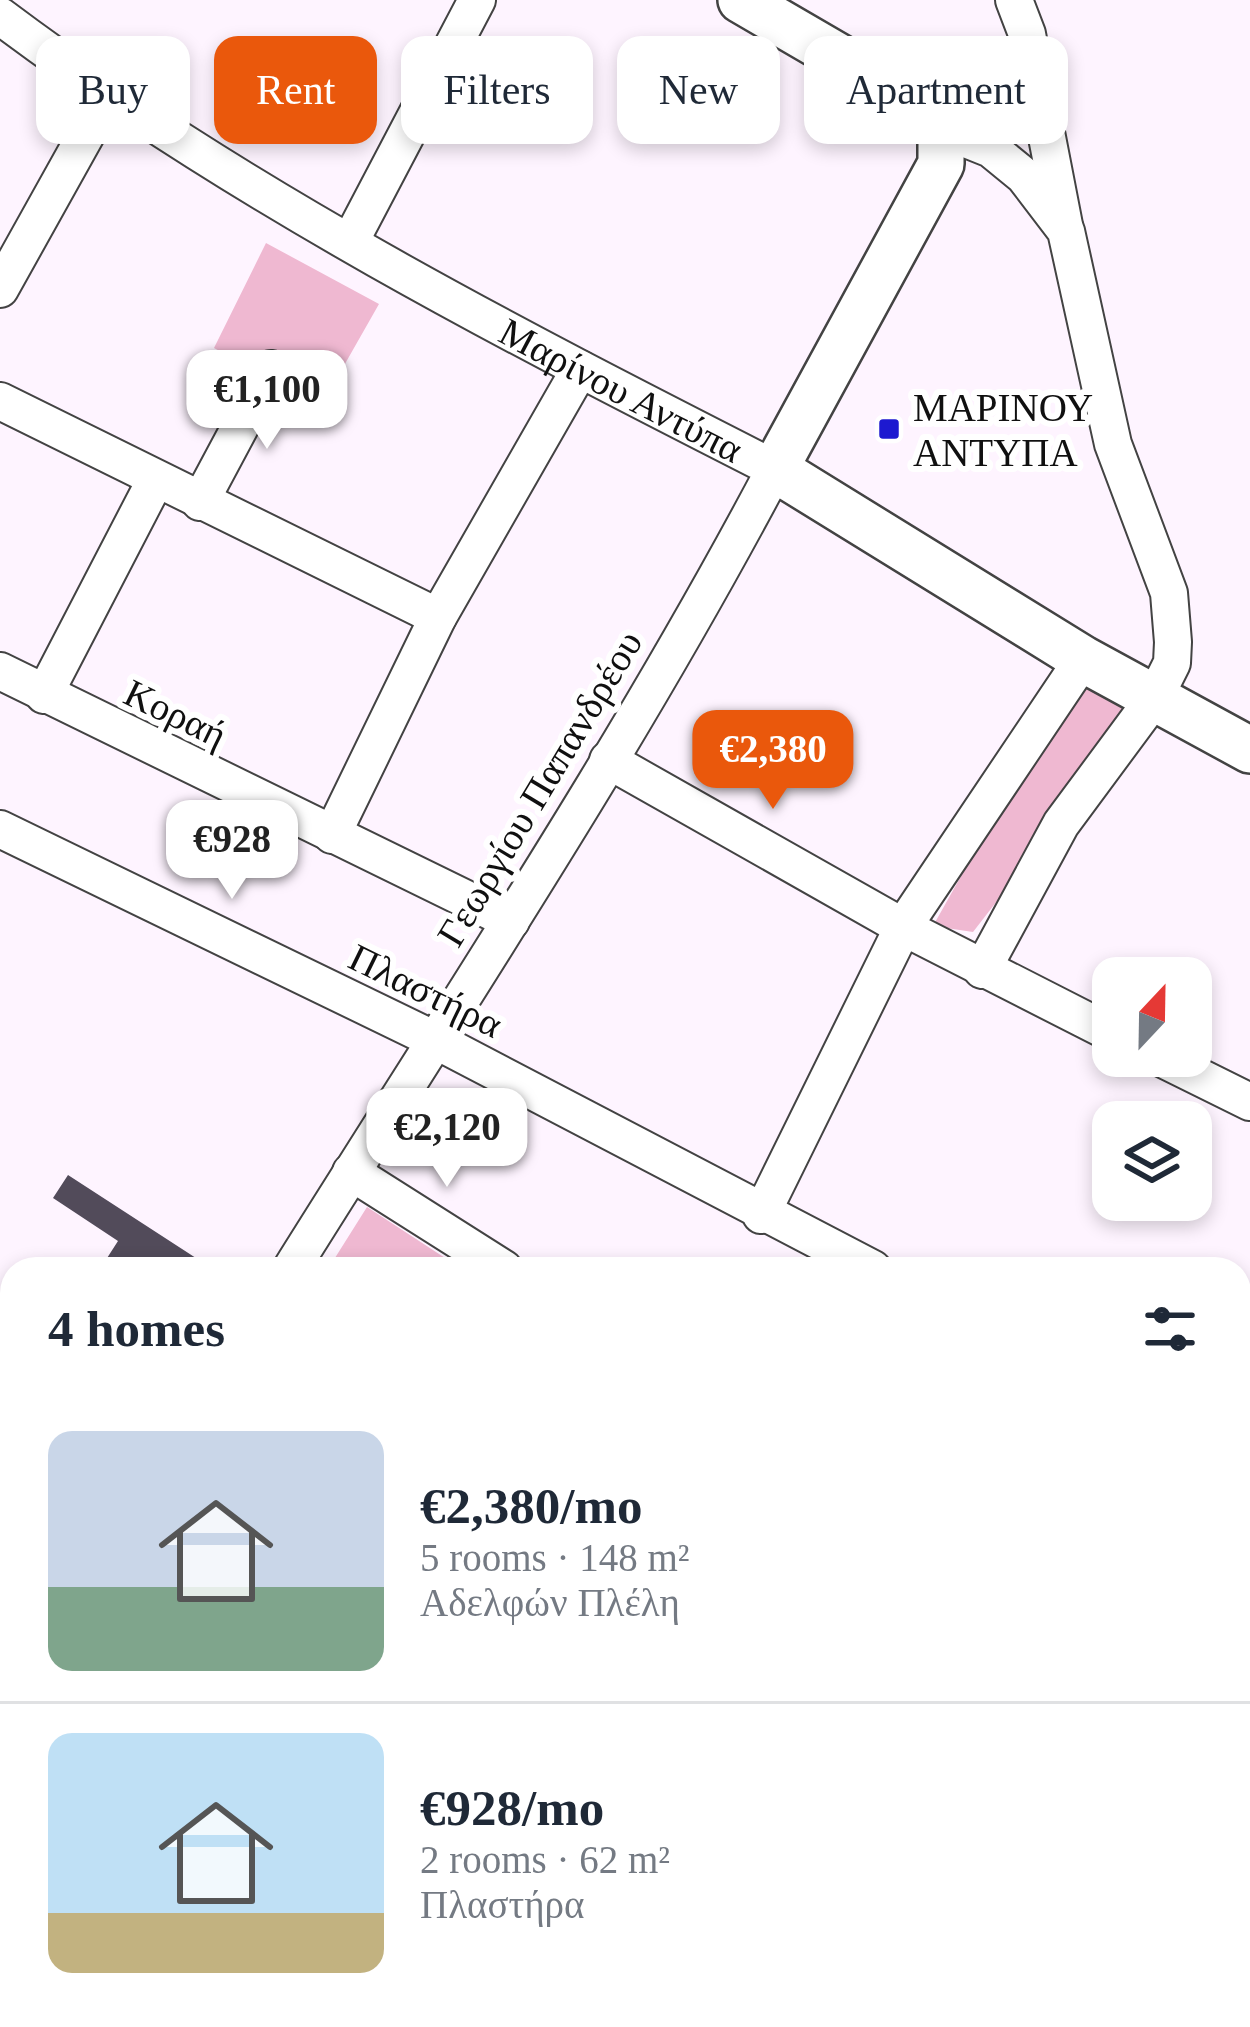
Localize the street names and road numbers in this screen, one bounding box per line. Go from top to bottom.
street label: Μαρίνου Αντύπα [493,309,750,471]
street label: Γεωργίου Παπανδρέου [428,623,651,954]
street label: Κοραή [117,670,234,757]
street label: Πλαστήρα [342,935,509,1047]

